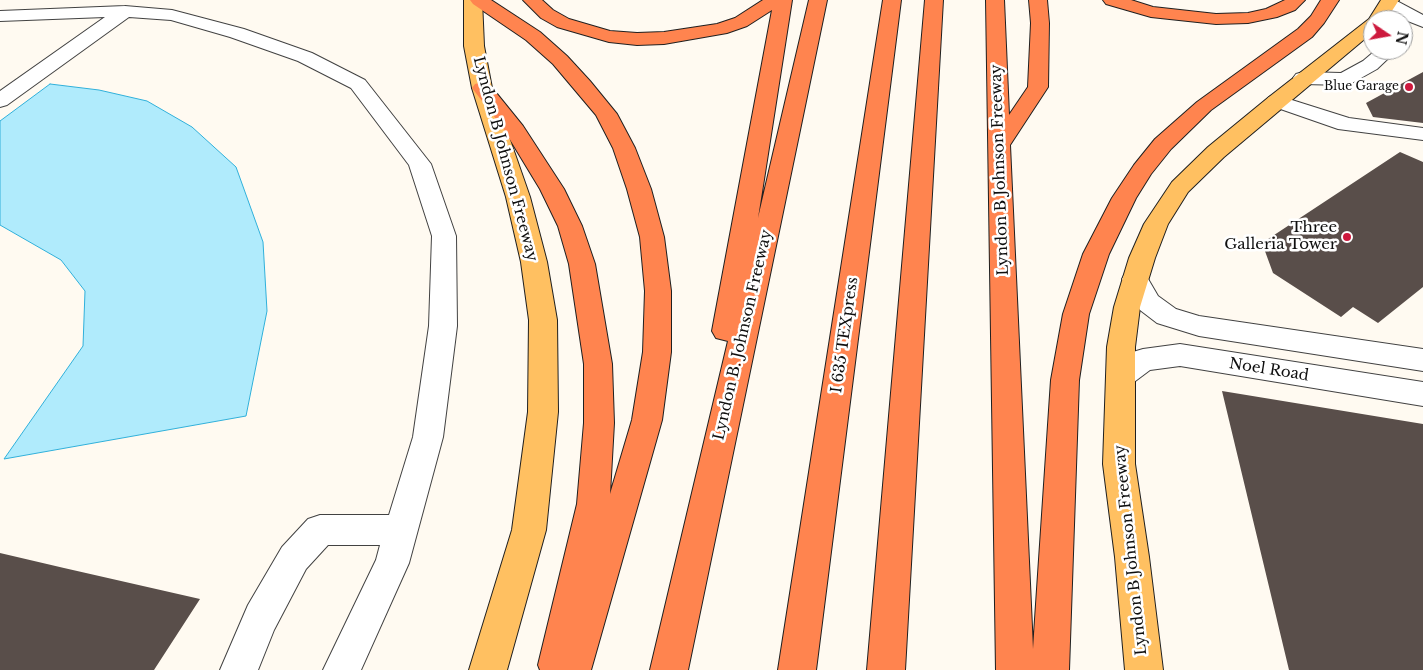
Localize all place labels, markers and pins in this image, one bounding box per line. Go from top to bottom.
place label: Blue Garage [1324,80,1399,94]
marker: Blue Garage [1403,81,1415,93]
place label: Three Galleria Tower [1224,219,1337,254]
marker: Three Galleria Tower [1341,231,1353,243]

